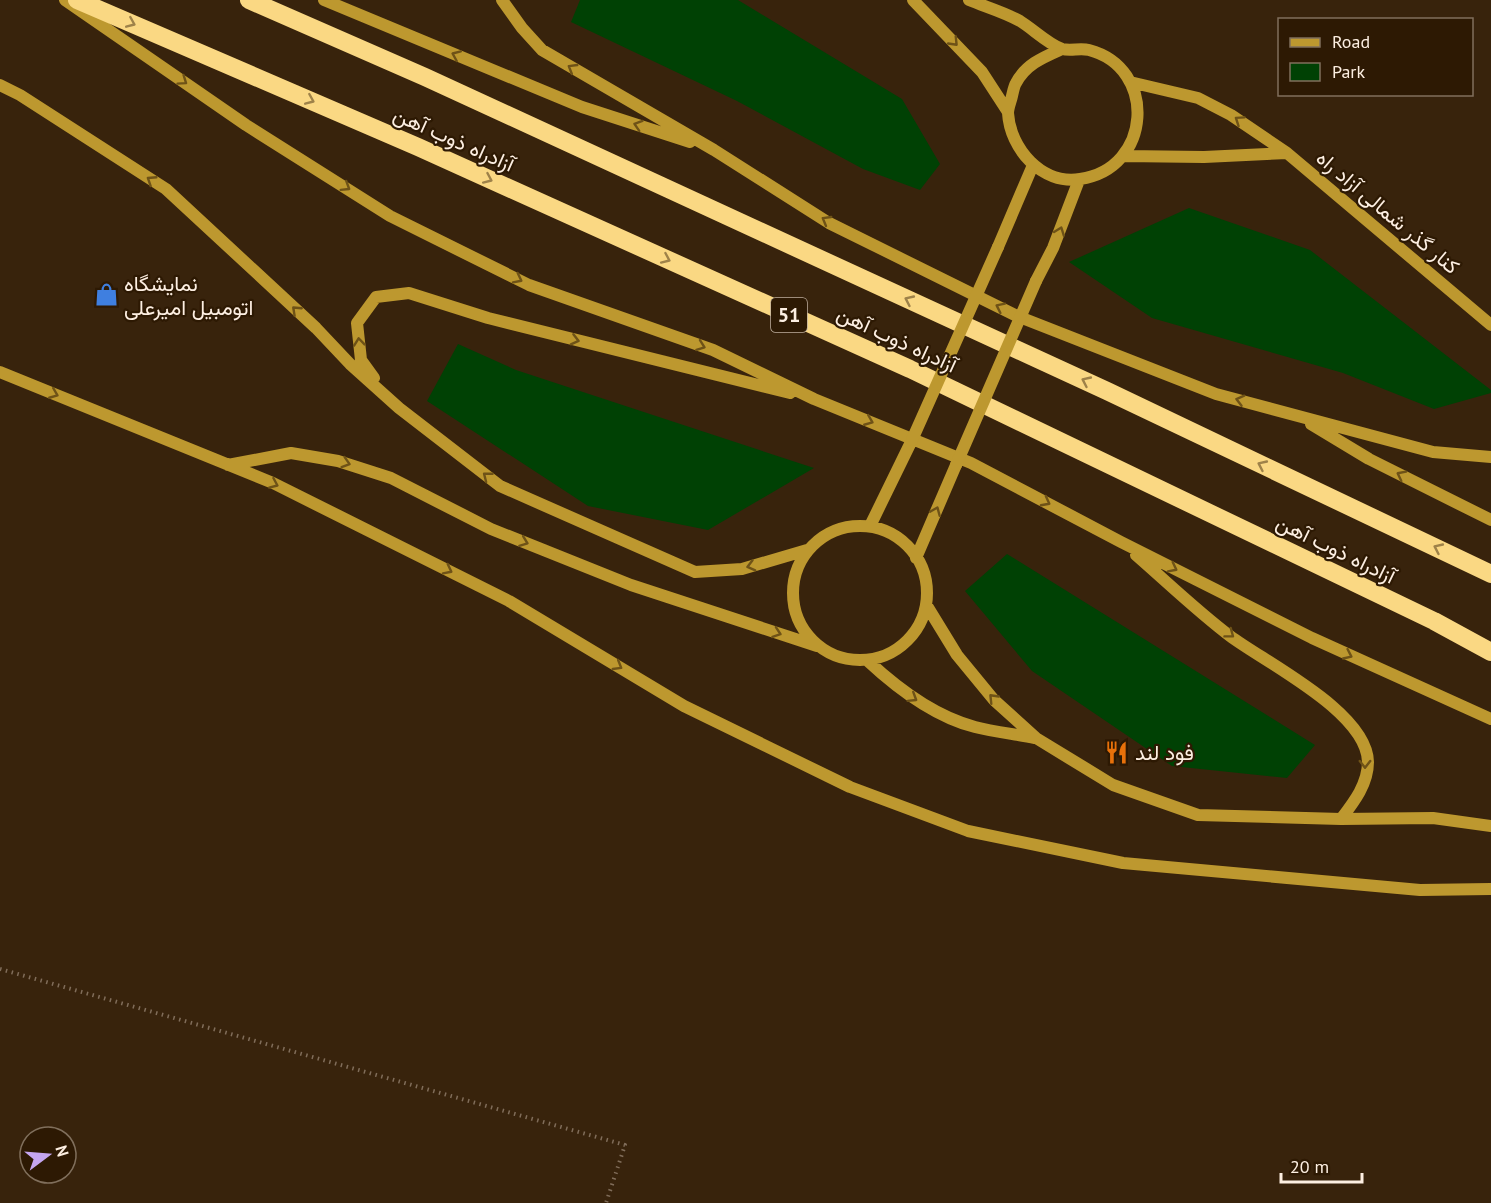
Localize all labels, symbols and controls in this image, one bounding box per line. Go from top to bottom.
one-way arrow [124,16,135,28]
legend [1278,18,1473,96]
text: Road [1332,30,1370,53]
one-way arrow [946,35,957,46]
one-way arrow [452,50,463,62]
text: Park [1332,60,1365,83]
one-way arrow [568,64,578,76]
one-way arrow [176,74,187,85]
one-way arrow [303,93,314,105]
street label: آزادراه ذوب آهن [389,100,521,179]
one-way arrow [1234,116,1245,127]
one-way arrow [633,120,644,132]
street label: کنار گذر شمالی آزاد راه [1311,144,1465,280]
one-way arrow [482,171,493,183]
one-way arrow [147,176,158,187]
one-way arrow [340,180,350,192]
one-way arrow [822,216,832,228]
one-way arrow [1052,226,1065,237]
one-way arrow [660,252,671,264]
place label: نمایشگاه اتومبیل امیرعلی [124,270,253,321]
one-way arrow [511,272,522,283]
shop icon: نمایشگاه اتومبیل امیرعلی [93,282,119,308]
one-way arrow [904,295,915,307]
road number: 51 [771,298,807,332]
street label: آزادراه ذوب آهن [833,299,963,380]
one-way arrow [995,303,1006,315]
one-way arrow [293,306,303,317]
one-way arrow [570,332,580,345]
one-way arrow [353,338,366,347]
one-way arrow [695,338,706,351]
one-way arrow [1082,376,1093,388]
one-way arrow [48,387,59,399]
one-way arrow [1236,395,1246,408]
one-way arrow [862,414,873,426]
one-way arrow [340,456,351,469]
one-way arrow [1258,460,1269,472]
one-way arrow [1397,471,1408,482]
one-way arrow [483,473,494,484]
one-way arrow [267,476,278,488]
one-way arrow [1039,495,1050,506]
one-way arrow [929,507,941,518]
street label: آزادراه ذوب آهن [1272,508,1402,590]
one-way arrow [518,535,529,547]
one-way arrow [1434,544,1445,556]
one-way arrow [746,559,756,571]
one-way arrow [1167,561,1178,573]
one-way arrow [442,563,453,575]
one-way arrow [771,626,782,638]
one-way arrow [1223,627,1234,638]
one-way arrow [1342,647,1353,659]
one-way arrow [612,659,622,671]
one-way arrow [907,690,917,702]
one-way arrow [990,695,1001,706]
restaurant icon: فود لند [1104,739,1130,765]
place label: فود لند [1135,739,1194,766]
one-way arrow [1359,759,1371,768]
north arrow [18,1125,78,1185]
text: N [51,1143,73,1159]
scale bar [1281,1146,1362,1184]
text: 20 m [1290,1155,1329,1178]

